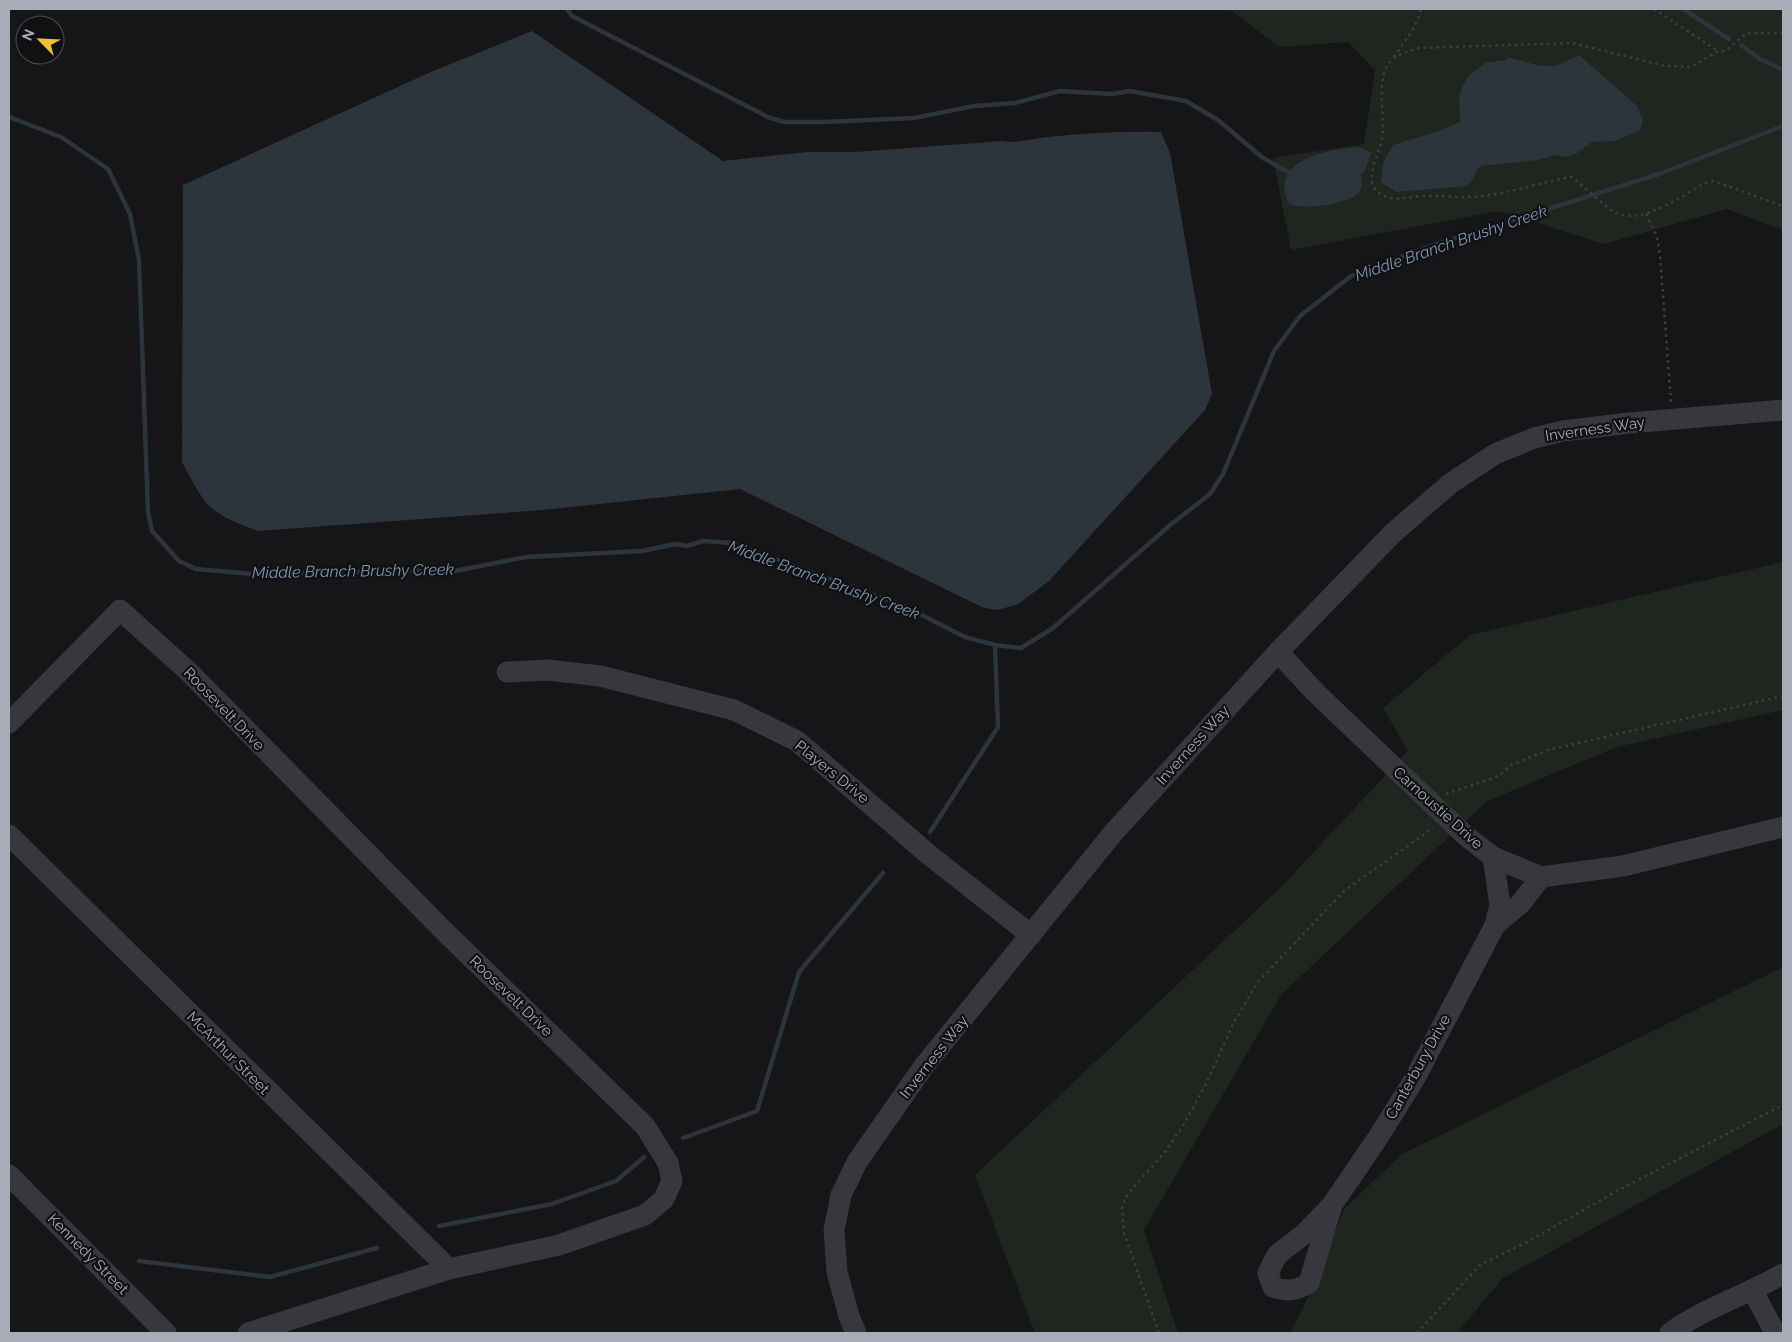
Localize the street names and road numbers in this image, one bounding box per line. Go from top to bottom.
street label: Inverness Way [1544,413,1646,445]
street label: Roosevelt Drive [180,664,268,754]
street label: Inverness Way [1153,702,1233,788]
street label: Players Drive [791,737,873,807]
street label: Carnoustie Drive [1390,763,1487,853]
street label: Roosevelt Drive [466,952,556,1040]
street label: McArthur Street [183,1008,273,1098]
street label: Canterbury Drive [1382,1011,1454,1122]
street label: Inverness Way [896,1012,972,1102]
street label: Kennedy Street [44,1210,132,1298]

